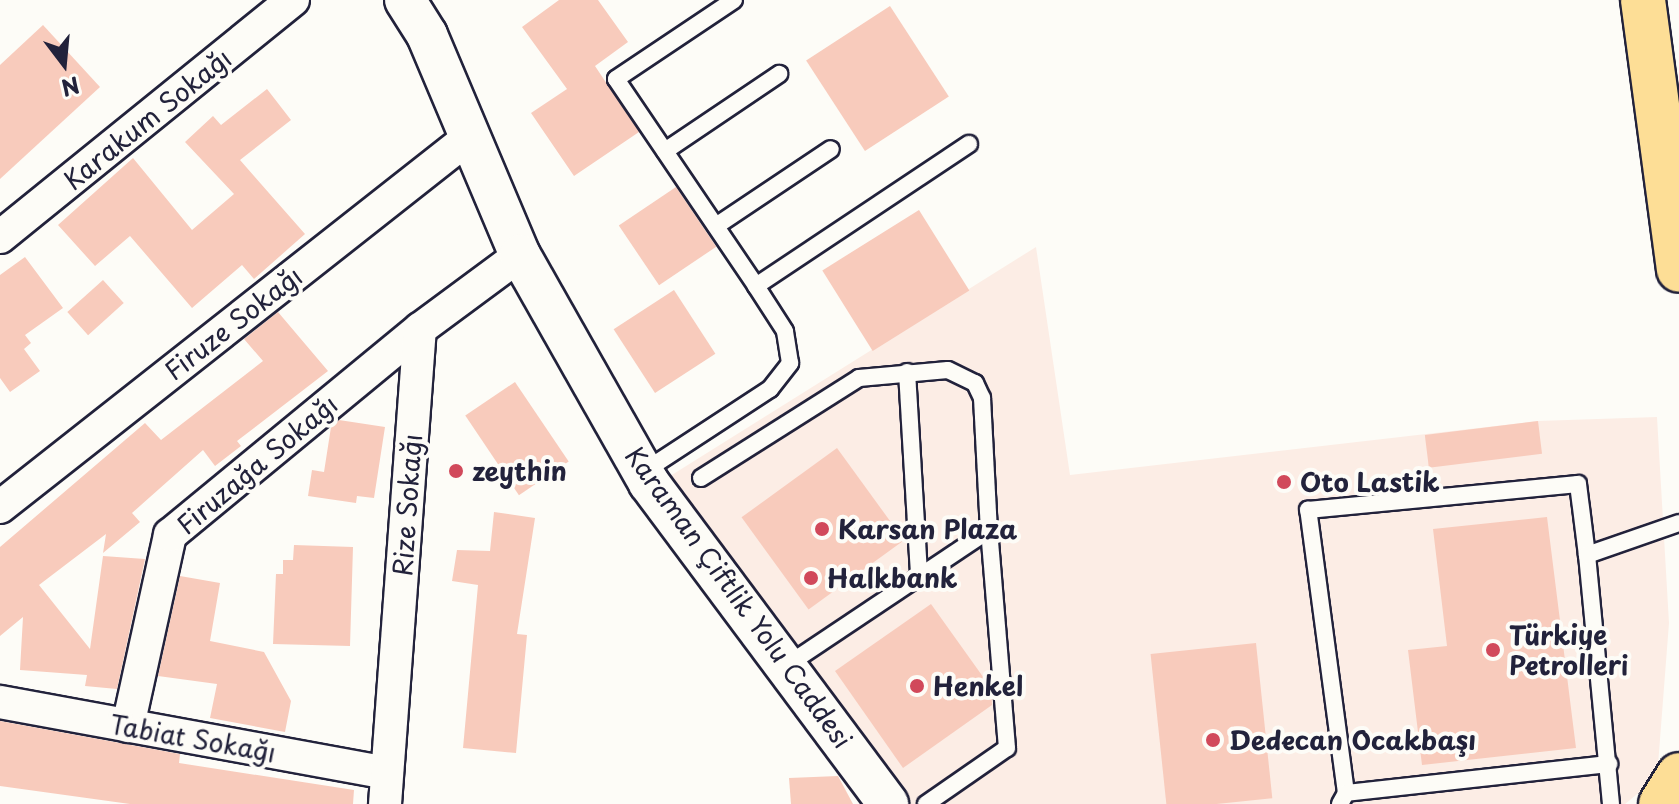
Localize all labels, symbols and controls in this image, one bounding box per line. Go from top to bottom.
north arrow [24,24,104,104]
street label: Karakum Sokağı [57,42,237,196]
text: N [58,69,84,106]
street label: Firuze Sokağı [158,259,308,387]
street label: Firuzağa Sokağı [170,388,344,540]
street label: Rize Sokağı [386,432,428,578]
street label: Karaman Çiftlik Yolu Caddesi [619,440,859,754]
place label: zeythin [472,455,567,487]
marker: zeythin [447,462,465,480]
place label: Oto Lastik [1300,466,1440,498]
marker: Oto Lastik [1275,473,1293,491]
place label: Karsan Plaza [838,513,1017,545]
marker: Karsan Plaza [813,520,831,538]
place label: Halkbank [827,562,957,594]
marker: Halkbank [802,569,820,587]
place label: Türkiye Petrolleri [1509,619,1628,680]
marker: Türkiye Petrolleri [1484,641,1502,659]
place label: Henkel [933,670,1023,702]
marker: Henkel [908,677,926,695]
street label: Tabiat Sokağı [107,708,279,768]
place label: Dedecan Ocakbaşı [1229,724,1475,756]
marker: Dedecan Ocakbaşı [1204,731,1222,749]

